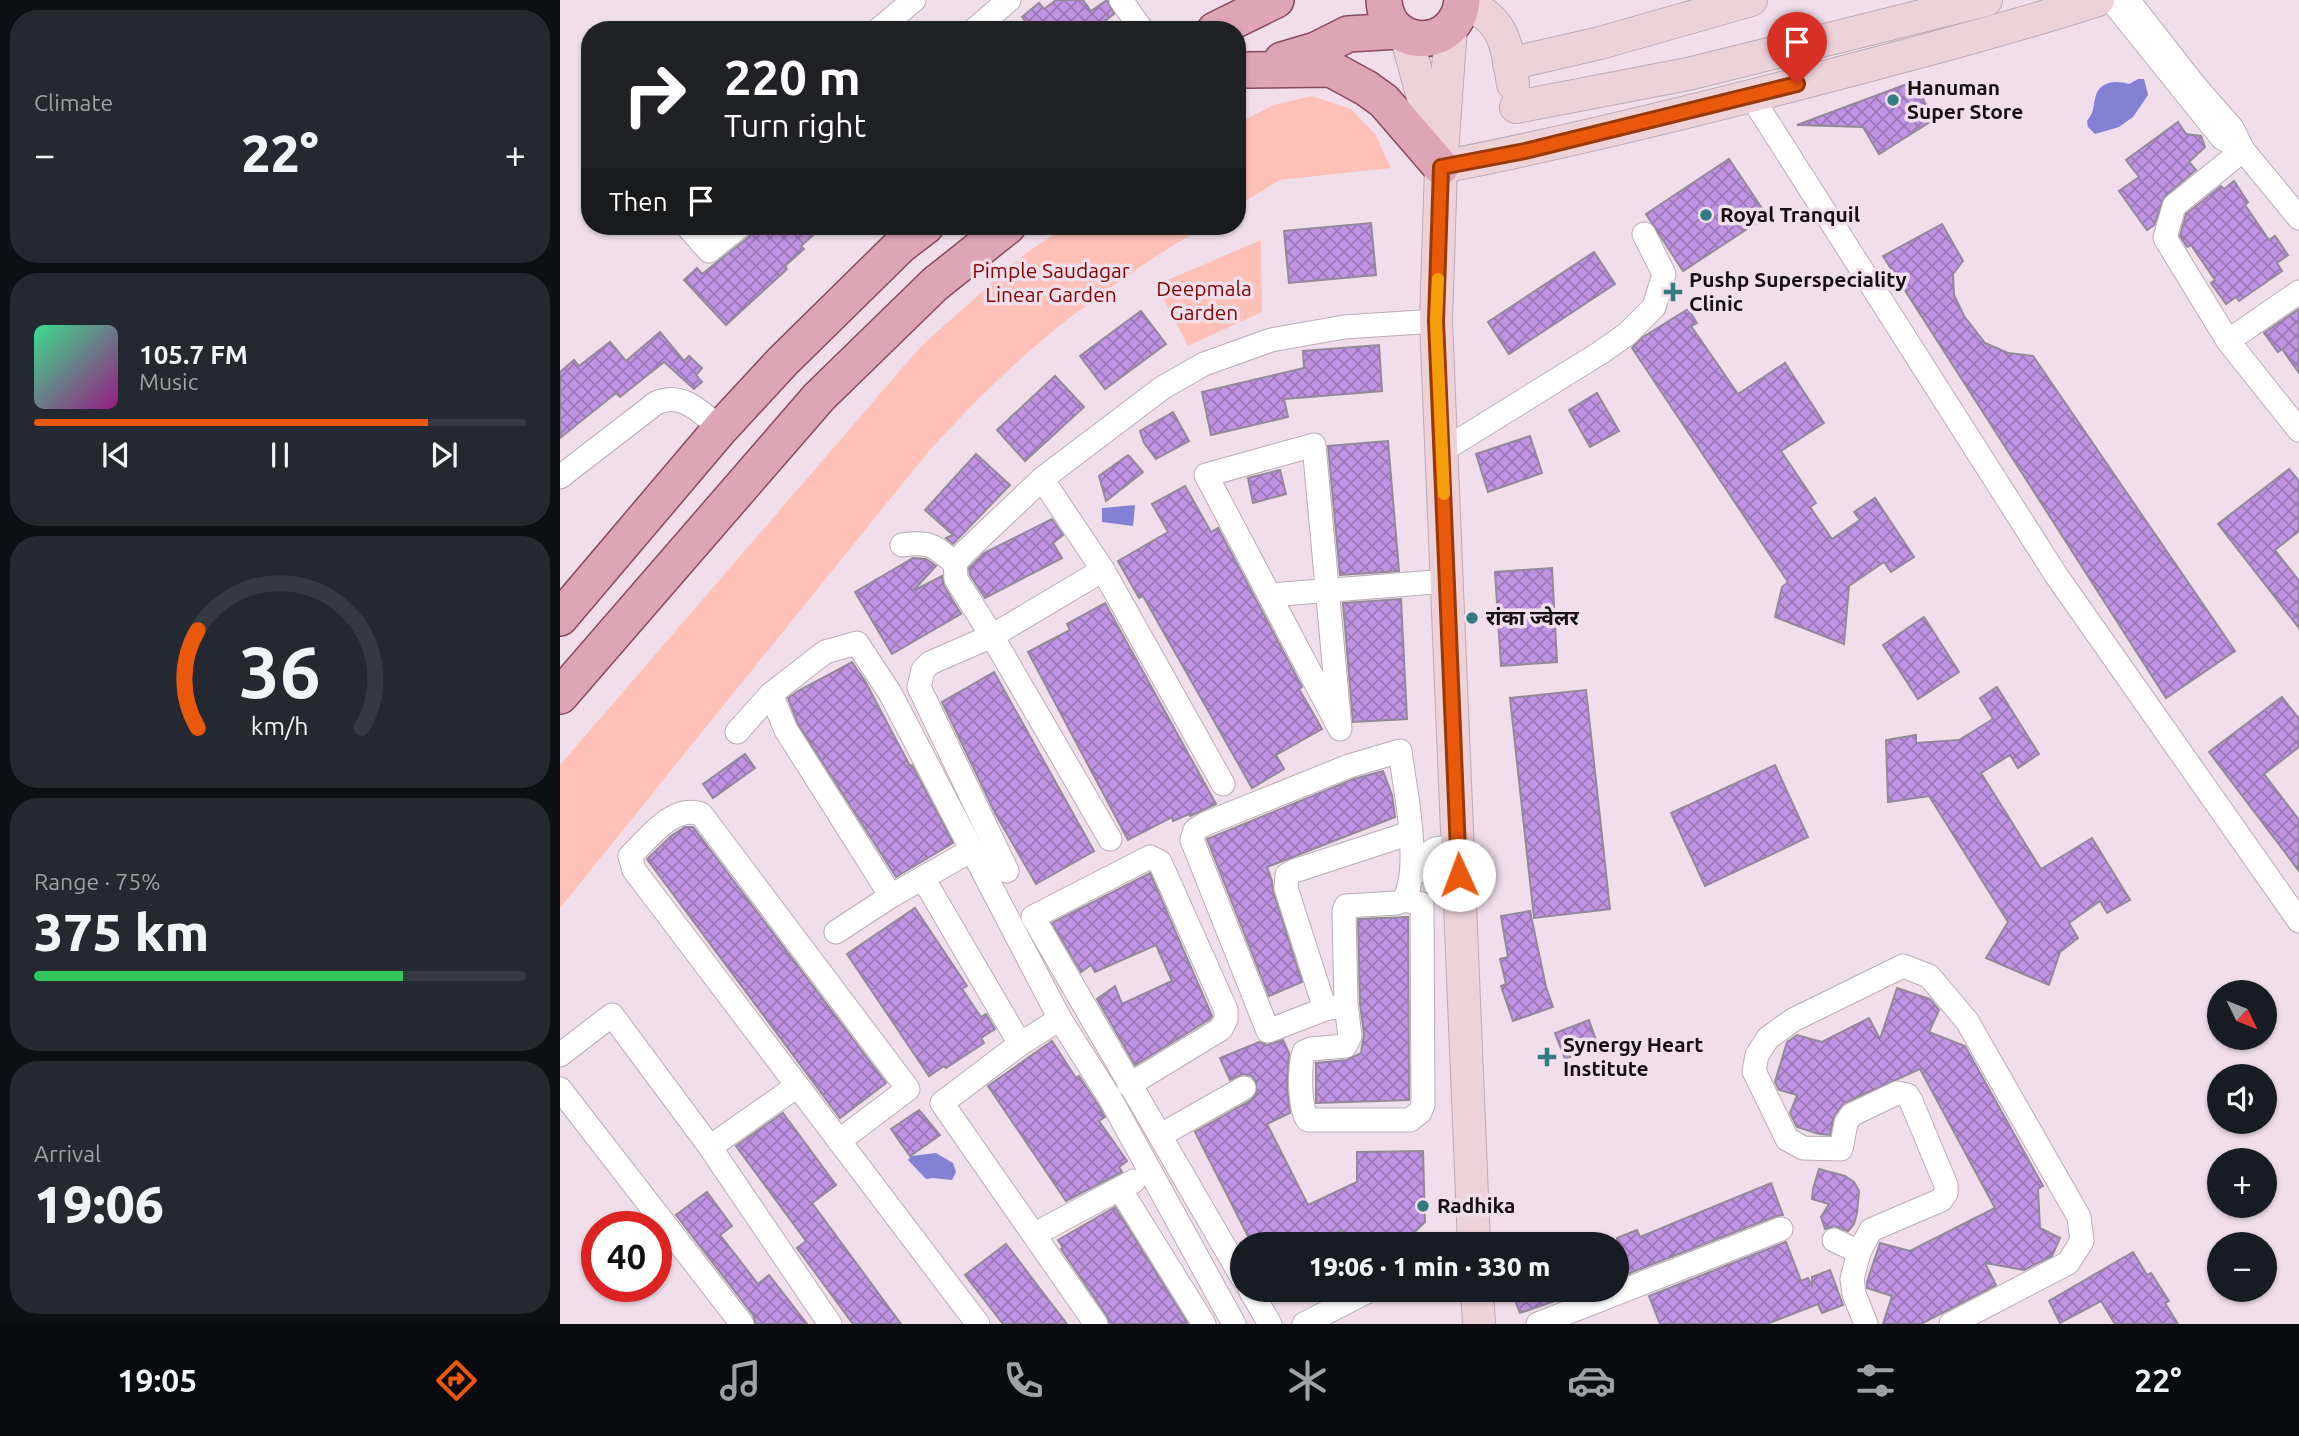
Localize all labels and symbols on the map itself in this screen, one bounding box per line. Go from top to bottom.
pin [1767,12.0,1827,84]
place label: Hanuman Super Store [1907,75,2023,123]
marker: Hanuman Super Store [1885,92,1901,108]
place label: Royal Tranquil [1720,202,1860,226]
marker: Royal Tranquil [1698,207,1714,223]
park label: Pimple Saudagar Linear Garden [972,258,1130,306]
place label: Pushp Superspeciality Clinic [1689,267,1907,315]
park label: Deepmala Garden [1156,276,1252,324]
marker: Pushp Superspeciality Clinic [1663,282,1683,302]
place label: रांका ज्वेलर [1486,605,1579,629]
marker: रांका ज्वेलर [1464,610,1480,626]
position arrow [1422,838,1496,912]
north arrow [2207,980,2277,1050]
place label: Synergy Heart Institute [1563,1032,1703,1080]
marker: Synergy Heart Institute [1537,1047,1557,1067]
place label: Radhika [1437,1193,1516,1217]
marker: Radhika [1415,1198,1431,1214]
speed limit sign: 40 [581,1211,672,1302]

